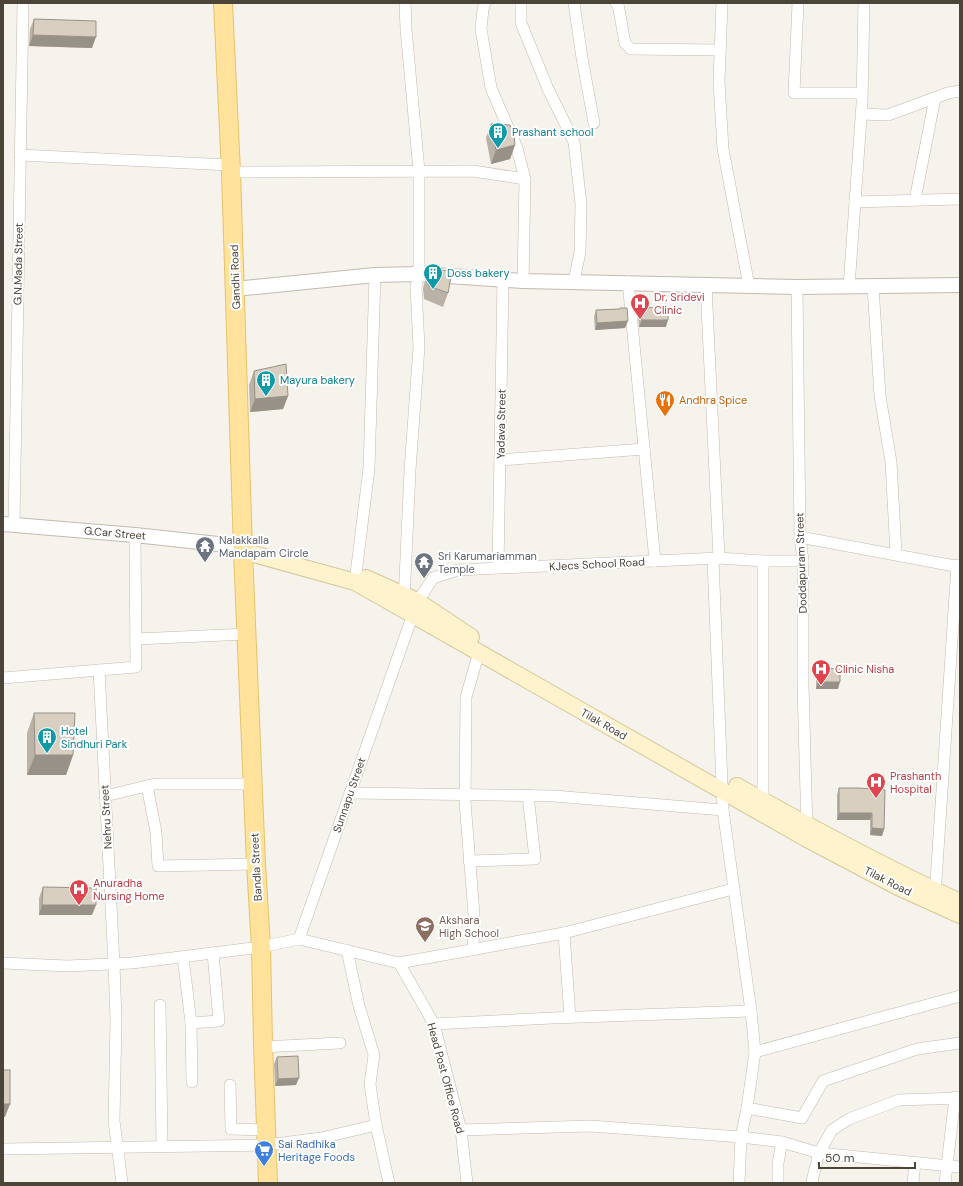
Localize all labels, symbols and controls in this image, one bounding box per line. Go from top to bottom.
building icon: Prashant school [487,121,509,149]
place label: Prashant school [512,125,593,139]
street label: G.N.Mada Street [10,223,26,305]
street label: Gandhi Road [227,244,243,310]
building icon: Doss bakery [422,262,444,290]
place label: Doss bakery [447,266,510,280]
place label: Dr. Sridevi Clinic [654,290,705,317]
hospital icon: Dr. Sridevi Clinic [629,292,651,320]
building icon: Mayura bakery [255,369,277,397]
place label: Mayura bakery [280,373,355,387]
street label: Yadava Street [493,389,509,459]
restaurant icon: Andhra Spice [654,389,676,417]
place label: Andhra Spice [679,393,747,407]
street label: Doddapuram Street [792,512,810,614]
street label: G.Car Street [83,523,147,543]
place label: Nalakkalla Mandapam Circle [219,533,308,560]
temple icon: Nalakkalla Mandapam Circle [194,535,216,563]
place label: Sri Karumariamman Temple [438,549,537,576]
temple icon: Sri Karumariamman Temple [413,551,435,579]
street label: KJecs School Road [549,554,645,574]
hospital icon: Clinic Nisha [810,658,832,686]
place label: Clinic Nisha [835,662,894,676]
street label: Tilak Road [578,705,630,743]
place label: Hotel Sindhuri Park [61,724,128,751]
building icon: Hotel Sindhuri Park [36,726,58,754]
street label: Sunnapu Street [330,756,368,834]
place label: Prashanth Hospital [890,769,941,796]
hospital icon: Prashanth Hospital [865,771,887,799]
street label: Nehru Street [97,784,115,850]
street label: Bandla Street [247,832,265,902]
street label: Tilak Road [862,863,914,899]
place label: Anuradha Nursing Home [93,876,165,903]
hospital icon: Anuradha Nursing Home [68,878,90,906]
place label: Akshara High School [439,913,499,940]
school or university icon: Akshara High School [414,915,436,943]
street label: Head Post Office Road [424,1021,468,1135]
place label: Sai Radhika Heritage Foods [278,1137,355,1164]
supermarket icon: Sai Radhika Heritage Foods [253,1139,275,1167]
scale bar [819,1144,915,1170]
text: 50 m [825,1150,854,1166]

